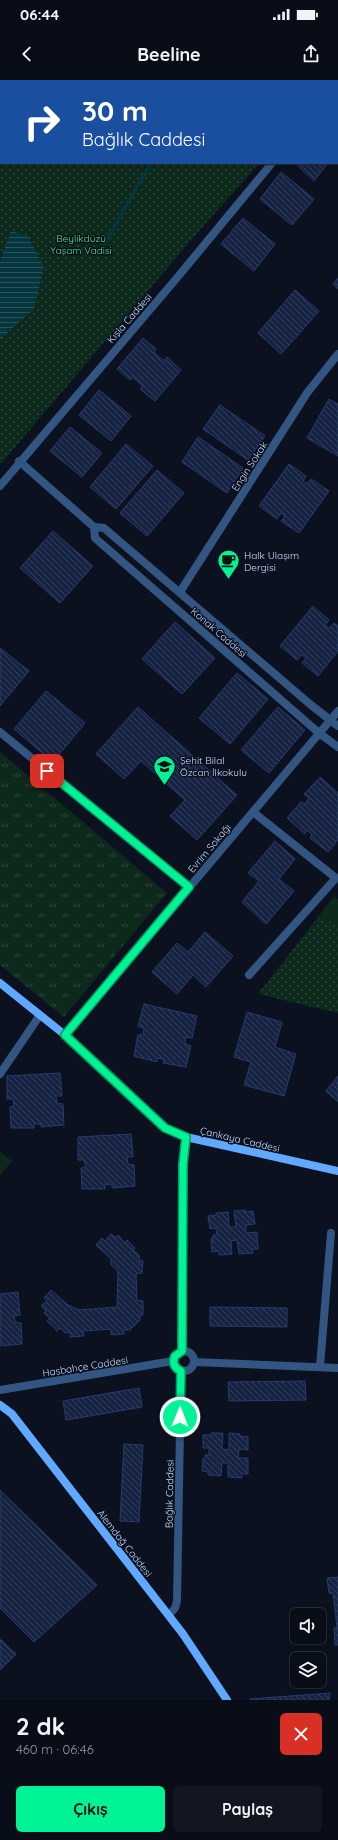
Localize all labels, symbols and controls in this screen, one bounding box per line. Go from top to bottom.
text: 06:44 [20,5,59,24]
icon: back [16,43,38,65]
text: Beeline [137,43,201,66]
icon: share [300,43,322,65]
text: 30 m [82,93,148,128]
icon: right [16,96,68,148]
text: Bağlık Caddesi [82,128,205,151]
park label: Beylikdüzü Yaşam Vadisi [50,232,112,257]
street label: Kışla Caddesi [104,291,155,346]
street label: Engin Sokak [229,439,270,494]
cafe icon: Halk Ulaşım Dergisi [215,548,241,581]
place label: Halk Ulaşım Dergisi [244,549,299,574]
street label: Konak Caddesi [188,605,249,660]
school or university icon: Şehit Bilal Özcan İlkokulu [151,753,177,786]
pin [30,754,64,788]
place label: Şehit Bilal Özcan İlkokulu [180,754,247,779]
icon: arrive [36,760,58,782]
street label: Evrim Sokağı [185,821,234,876]
street label: Çankaya Caddesi [199,1124,281,1155]
street label: Hasbahçe Caddesi [41,1353,129,1380]
position arrow [159,1396,201,1438]
street label: Bağlık Caddesi [162,1460,177,1528]
street label: Alemdağ Caddesi [94,1507,155,1580]
map controls [290,1608,326,1688]
button: sound [290,1608,326,1644]
button: layers [290,1652,326,1688]
text: 2 dk [16,1711,65,1741]
button: close [280,1713,322,1755]
text: 460 m · 06:46 [16,1741,94,1757]
button: Çıkış [16,1786,165,1832]
button: Paylaş [173,1786,322,1832]

